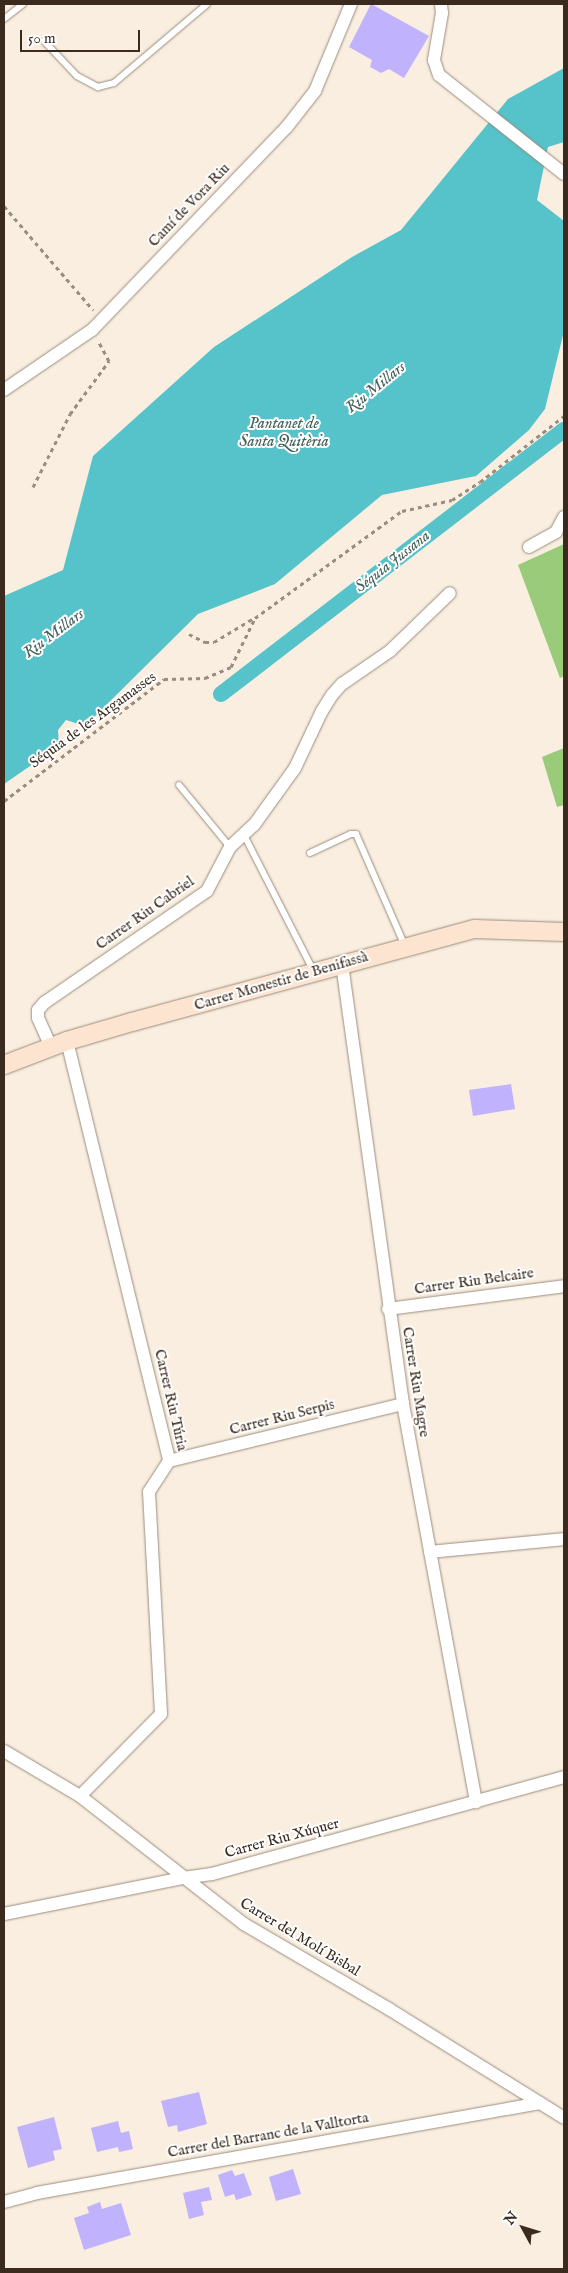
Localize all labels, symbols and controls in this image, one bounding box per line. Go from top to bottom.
scale bar [22,20,142,52]
text: 50 m [28,29,56,48]
street label: Camí de Vora Riu [144,159,234,251]
water label: Riu Millars [342,358,410,418]
water label: Pantanet de Santa Quitèria [239,414,329,452]
water label: Séquia Jussana [352,527,434,597]
water label: Riu Millars [20,605,88,663]
street label: Séquia de les Argamasses [26,668,160,772]
street label: Carrer Riu Cabriel [92,872,198,954]
street label: Carrer Monestir de Benifassà [192,948,370,1014]
street label: Carrer Riu Belcaire [413,1264,535,1298]
street label: Carrer Riu Magre [398,1326,434,1438]
street label: Carrer Riu Túria [151,1347,191,1453]
street label: Carrer Riu Serpis [228,1395,336,1439]
street label: Carrer Riu Xúquer [223,1814,341,1862]
street label: Carrer del Molí Bisbal [237,1894,363,1980]
street label: Carrer del Barranc de la Valltorta [166,2108,370,2162]
north arrow [498,2203,548,2253]
text: N [501,2208,522,2229]

